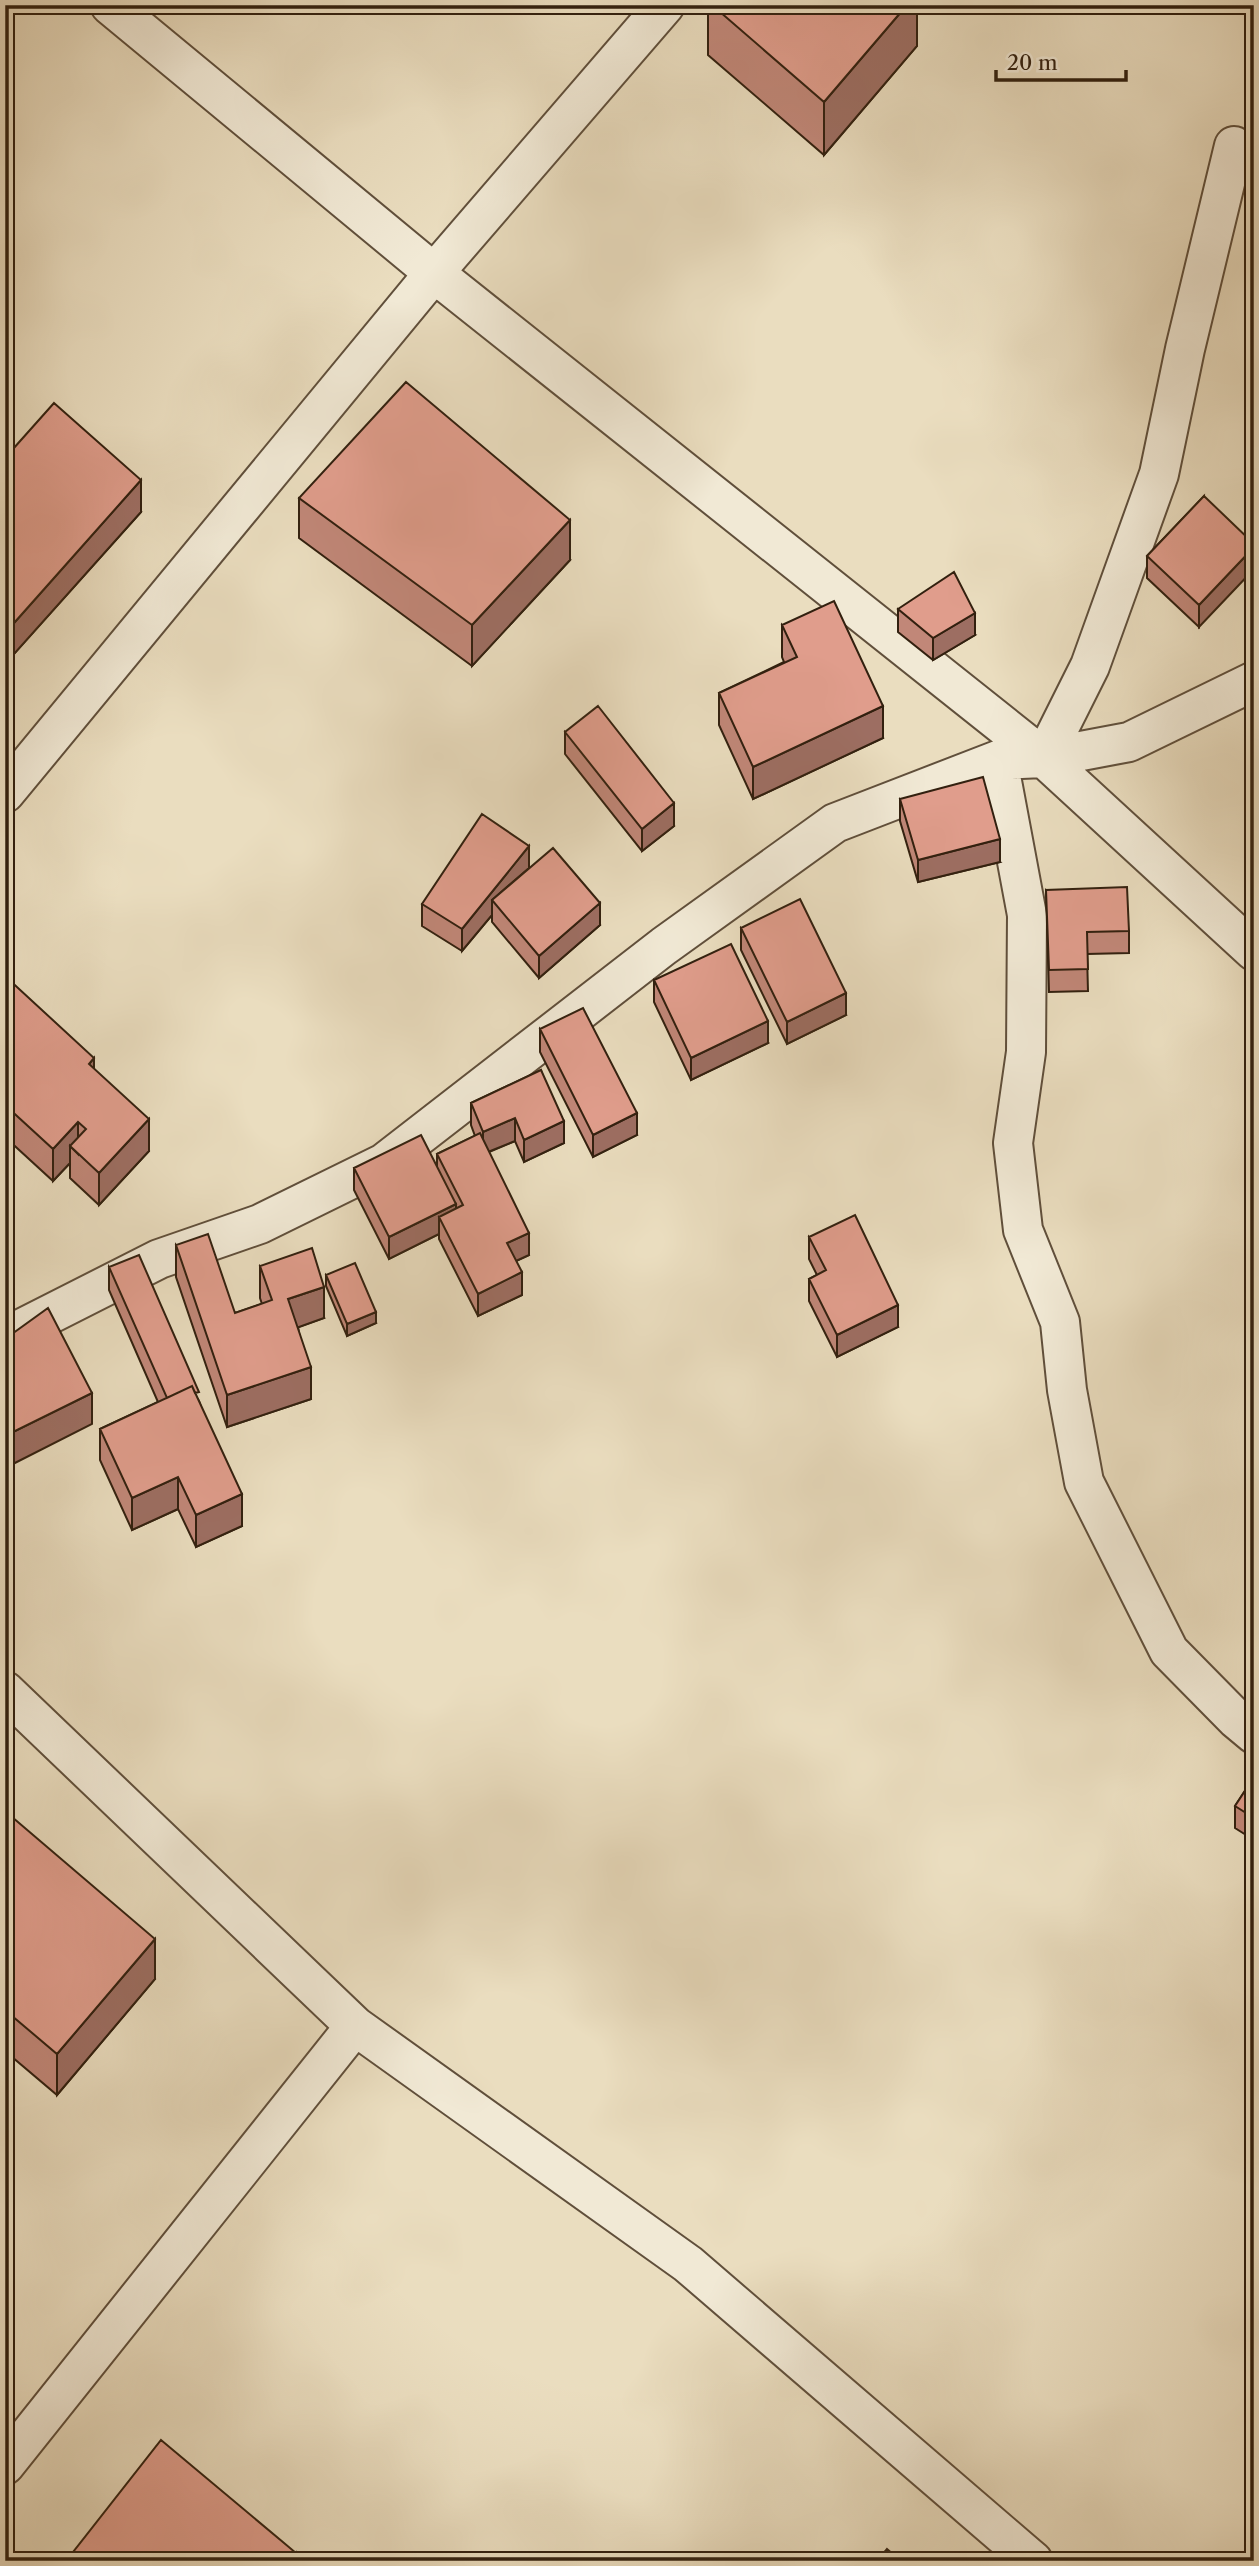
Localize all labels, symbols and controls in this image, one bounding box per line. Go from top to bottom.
scale bar [996,38,1126,82]
text: 20 m [1007,50,1058,75]

